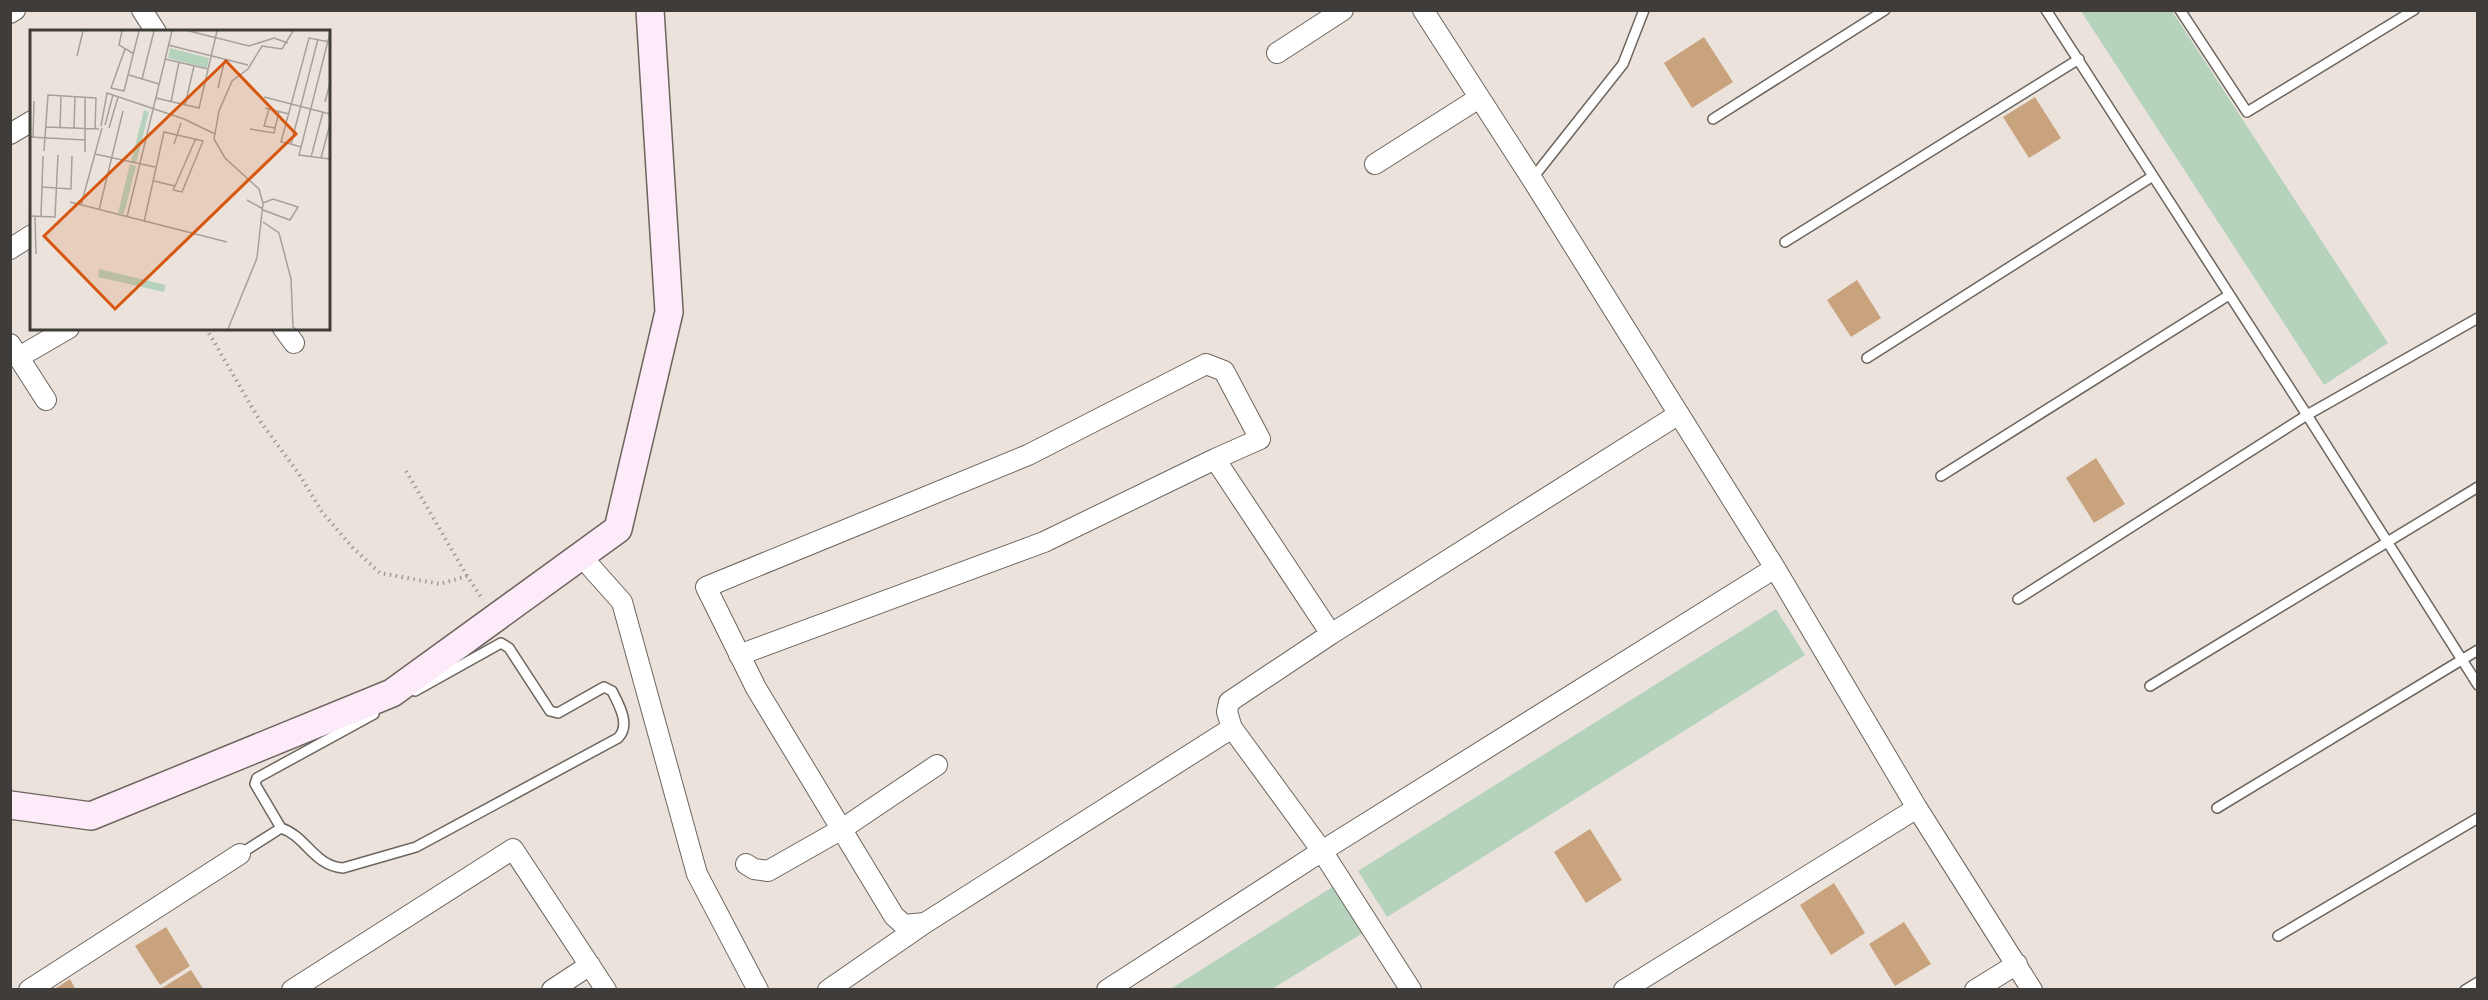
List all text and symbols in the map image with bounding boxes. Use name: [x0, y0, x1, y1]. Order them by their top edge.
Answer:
inset map: [30, 30, 330, 330]

